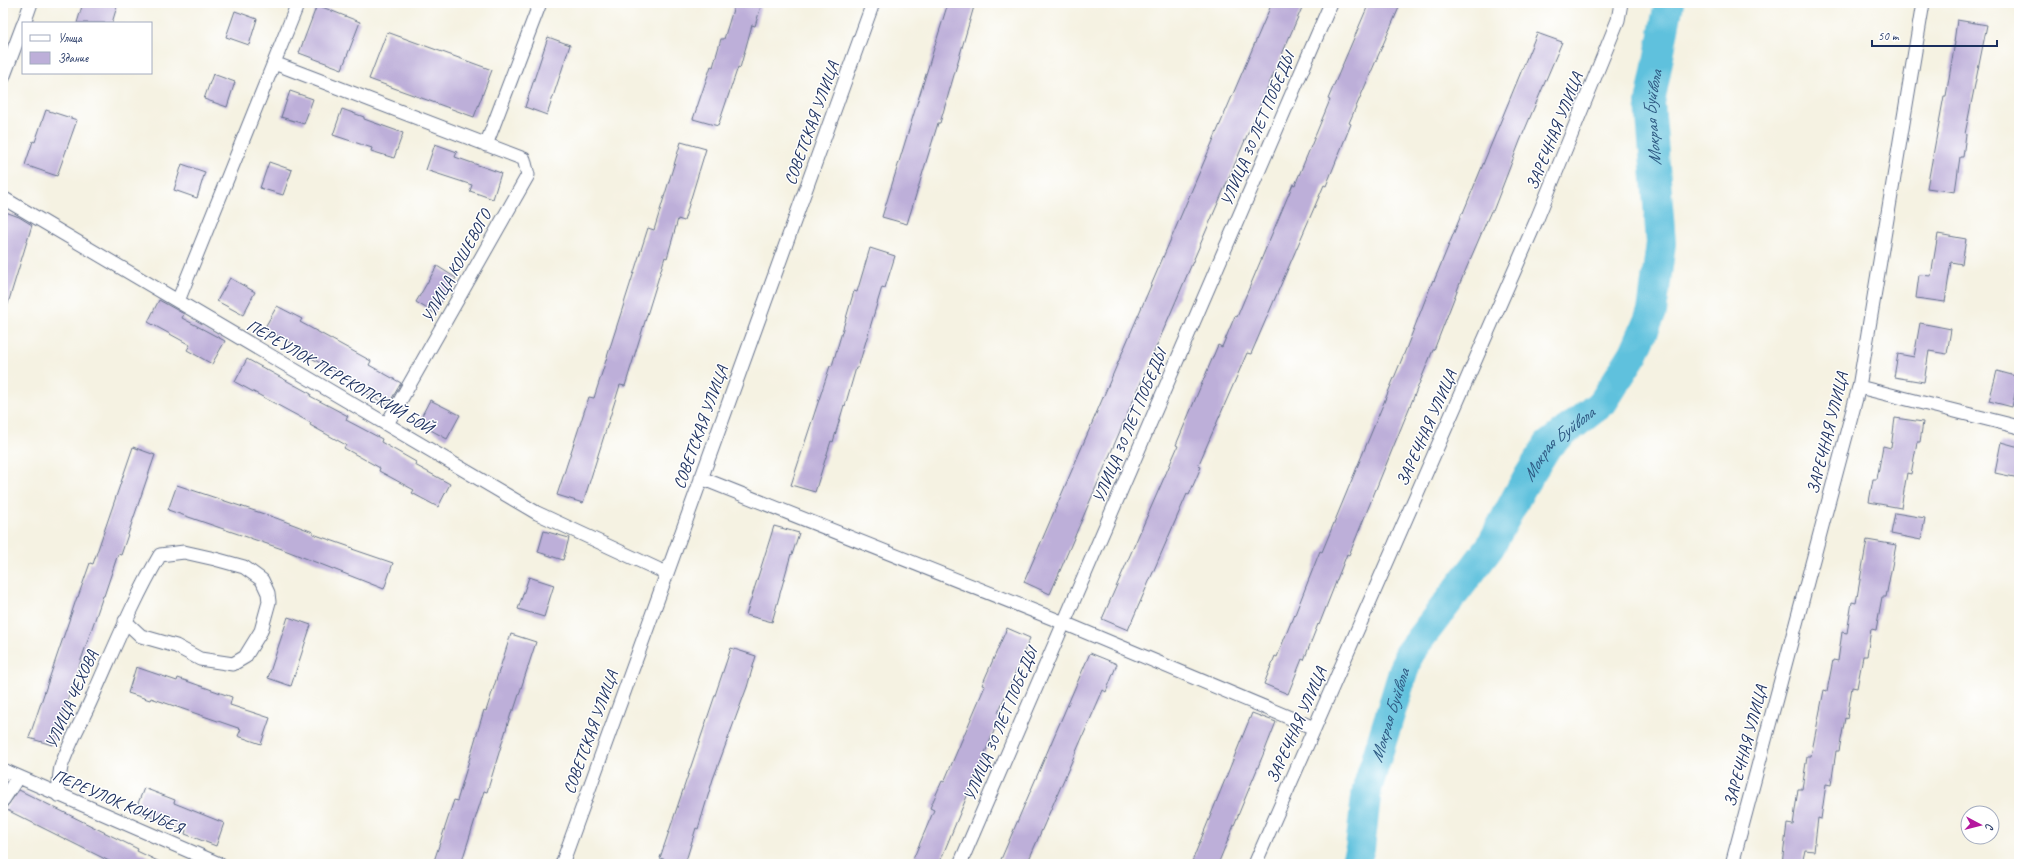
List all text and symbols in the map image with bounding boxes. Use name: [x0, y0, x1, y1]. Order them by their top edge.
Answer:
legend: [22, 22, 152, 74]
scale bar: [1872, 22, 1997, 48]
text: 50 m: [1878, 28, 1900, 44]
text: Улица: [58, 30, 83, 46]
street label: УЛИЦА 30 ЛЕТ ПОБЕДЫ: [1216, 47, 1300, 209]
text: Здание: [58, 50, 89, 66]
street label: СОВЕТСКАЯ УЛИЦА: [779, 57, 844, 188]
water label: Мокрая Буйвола: [1639, 67, 1667, 167]
street label: ЗАРЕЧНАЯ УЛИЦА: [1521, 68, 1588, 193]
street label: УЛИЦА КОШЕВОГО: [417, 204, 497, 326]
street label: ПЕРЕУЛОК ПЕРЕКОПСКИЙ БОЙ: [243, 315, 439, 440]
street label: УЛИЦА 30 ЛЕТ ПОБЕДЫ: [1088, 344, 1172, 506]
street label: СОВЕТСКАЯ УЛИЦА: [668, 361, 733, 492]
street label: ЗАРЕЧНАЯ УЛИЦА: [1392, 366, 1462, 489]
street label: ЗАРЕЧНАЯ УЛИЦА: [1802, 369, 1853, 496]
water label: Мокрая Буйвола: [1517, 401, 1600, 485]
street label: УЛИЦА 30 ЛЕТ ПОБЕДЫ: [959, 642, 1043, 804]
street label: УЛИЦА ЧЕХОВА: [40, 646, 103, 752]
street label: ЗАРЕЧНАЯ УЛИЦА: [1262, 663, 1332, 786]
water label: Мокрая Буйвола: [1365, 665, 1415, 765]
street label: СОВЕТСКАЯ УЛИЦА: [558, 666, 623, 797]
street label: ЗАРЕЧНАЯ УЛИЦА: [1719, 682, 1772, 809]
street label: ПЕРЕУЛОК КОЧУБЕЯ: [49, 765, 188, 839]
north arrow: [1960, 805, 2000, 845]
text: С: [1982, 823, 1997, 831]

